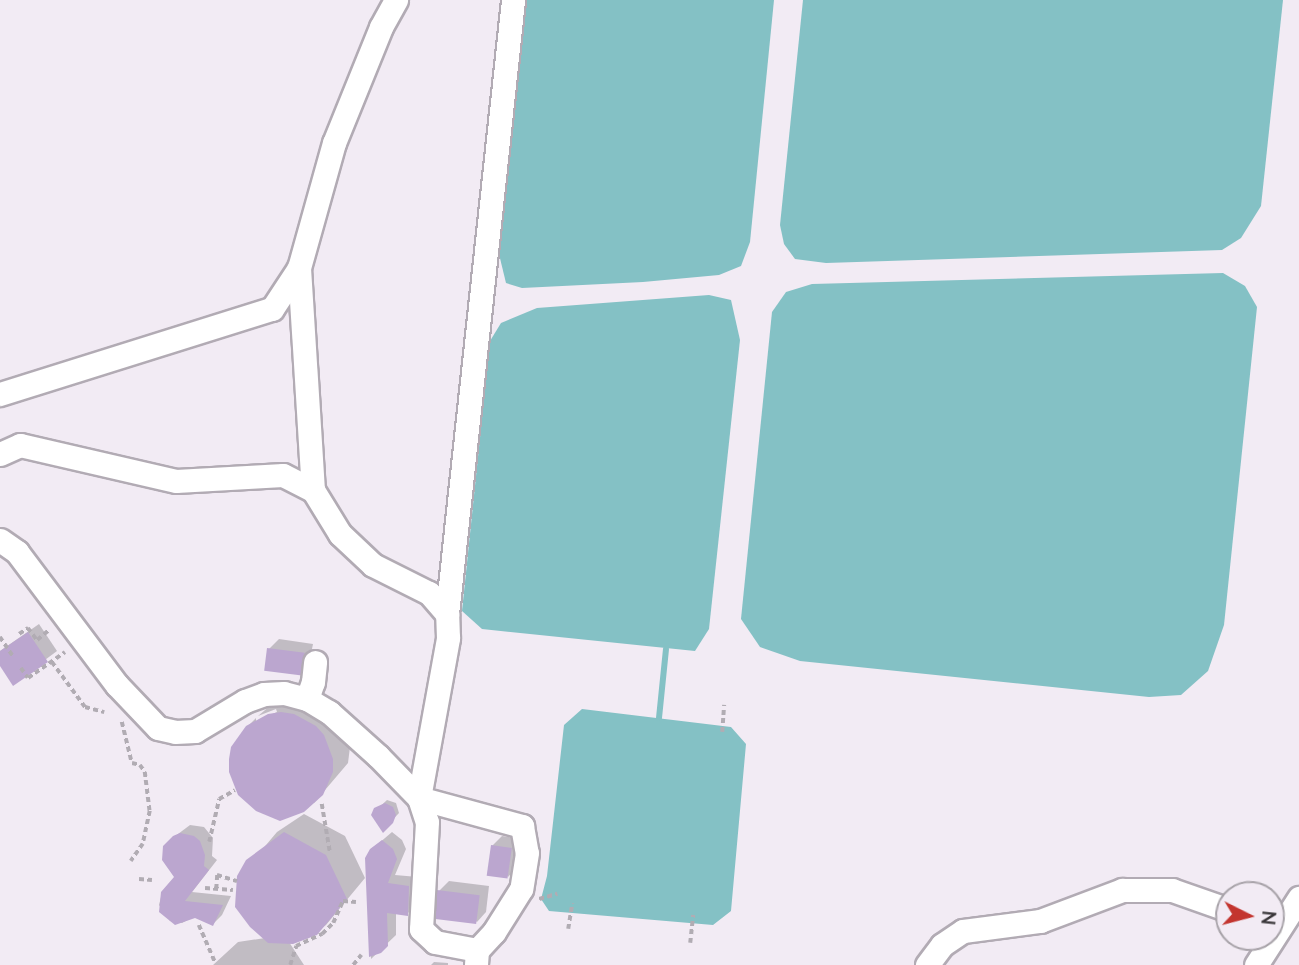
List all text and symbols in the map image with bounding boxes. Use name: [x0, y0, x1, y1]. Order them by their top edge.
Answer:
north arrow: [1215, 881, 1285, 951]
text: N: [1256, 910, 1282, 926]

